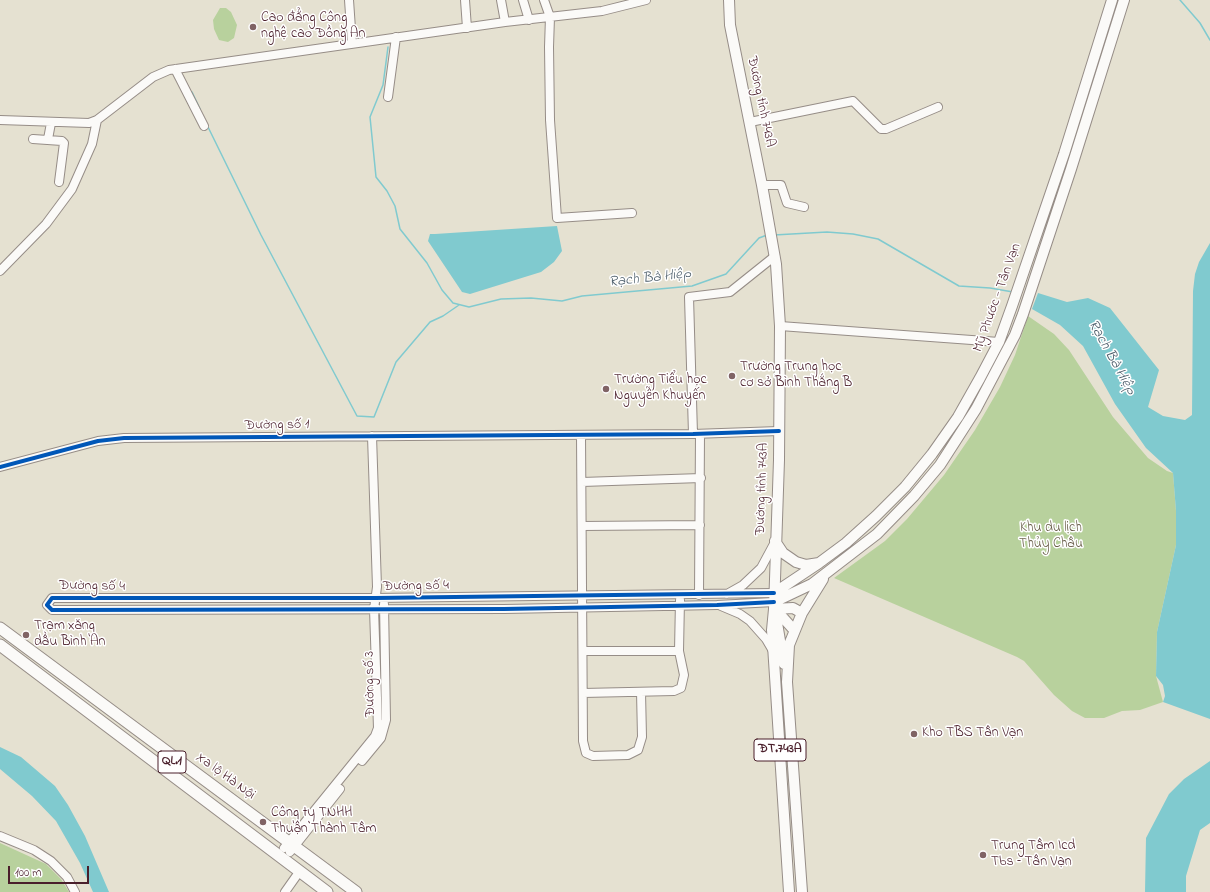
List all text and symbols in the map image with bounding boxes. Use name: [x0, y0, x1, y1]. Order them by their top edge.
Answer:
place label: Cao đẳng Công nghệ cao Đồng An: [261, 11, 365, 44]
marker: Cao đẳng Công nghệ cao Đồng An: [248, 22, 258, 32]
street label: Đường tỉnh 743A: [742, 55, 778, 149]
street label: Mỹ Phước - Tân Vạn: [971, 241, 1025, 355]
water label: Rạch Bà Hiệp: [608, 266, 692, 292]
water label: Rạch Bà Hiệp: [1083, 317, 1139, 399]
place label: Trường Trung học cơ sở Bình Thắng B: [740, 360, 852, 392]
marker: Trường Trung học cơ sở Bình Thắng B: [727, 371, 737, 381]
place label: Trường Tiểu học Nguyễn Khuyến: [614, 373, 707, 406]
marker: Trường Tiểu học Nguyễn Khuyến: [601, 384, 611, 394]
street label: Đường số 1: [245, 417, 309, 435]
street label: Đường tỉnh 743A: [753, 443, 773, 535]
park label: Khu du lịch Thủy Châu: [1019, 521, 1083, 554]
street label: Đường số 4: [59, 578, 125, 596]
street label: Đường số 4: [383, 578, 449, 596]
place label: Trạm xăng dầu Bình An: [34, 619, 105, 652]
marker: Trạm xăng dầu Bình An: [21, 630, 31, 640]
street label: Đường số 3: [362, 651, 380, 717]
place label: Kho TBS Tân Vạn: [922, 726, 1023, 742]
marker: Kho TBS Tân Vạn: [909, 729, 919, 739]
road number: ĐT.743A: [754, 739, 806, 761]
street label: Xa lộ Hà Nội: [192, 750, 258, 804]
road number: QL.1: [158, 751, 186, 773]
place label: Công ty TNHH Thuận Thành Tâm: [271, 806, 376, 838]
marker: Công ty TNHH Thuận Thành Tâm: [258, 817, 268, 827]
place label: Trung Tâm Icd Tbs – Tân Vạn: [991, 839, 1075, 872]
marker: Trung Tâm Icd Tbs – Tân Vạn: [978, 850, 988, 860]
scale bar: [10, 858, 91, 884]
text: 100 m: [15, 864, 42, 882]

